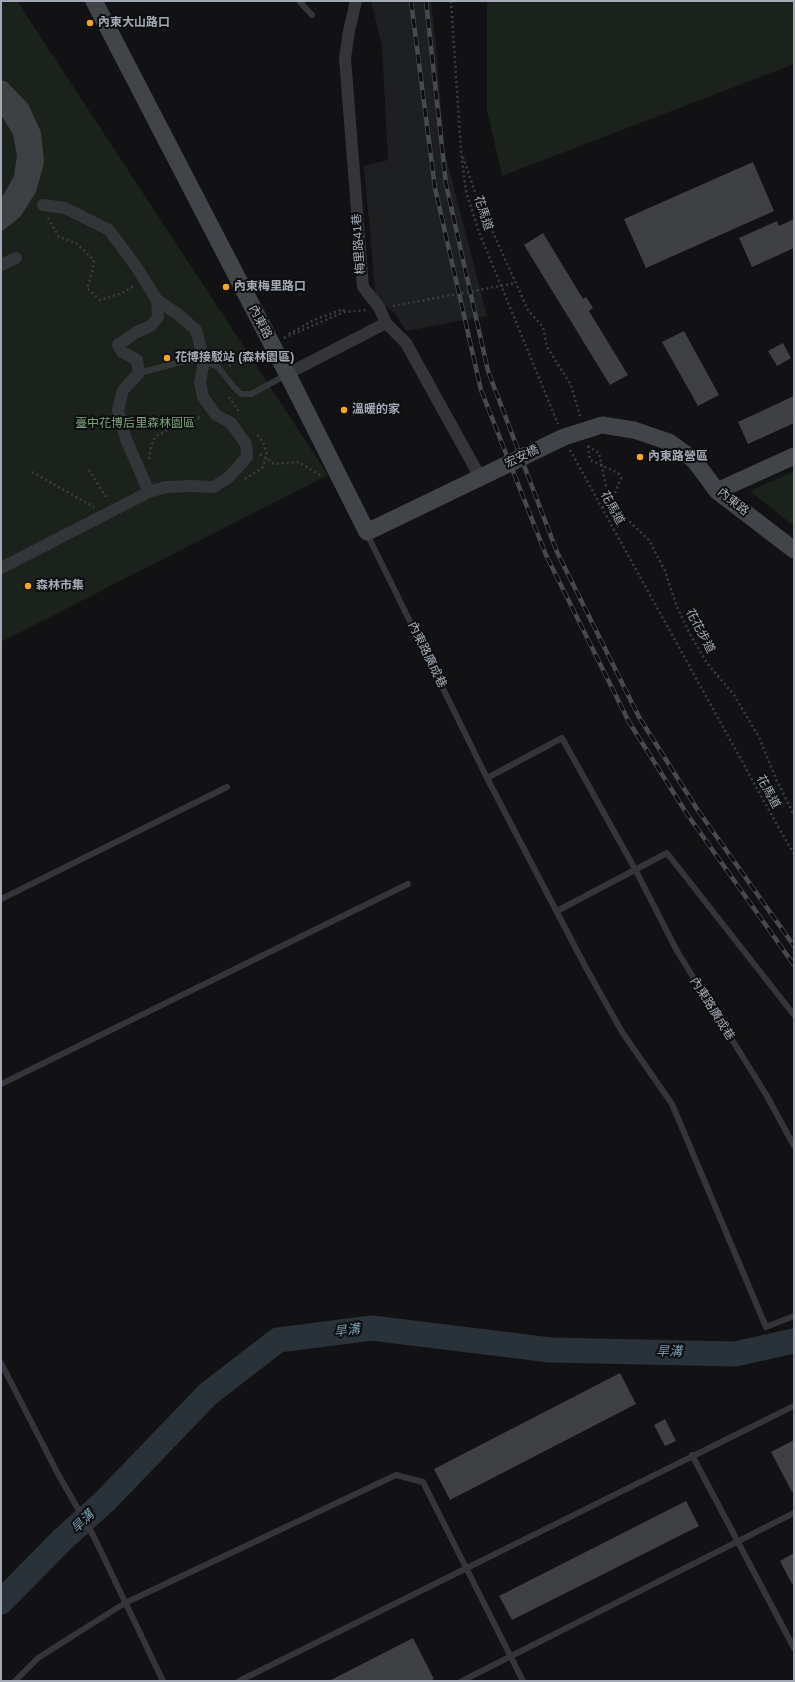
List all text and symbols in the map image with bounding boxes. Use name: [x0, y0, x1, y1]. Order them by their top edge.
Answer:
place label: 內東大山路口: [98, 16, 170, 30]
marker: 內東大山路口: [85, 18, 95, 28]
street label: 花馬道: [471, 194, 495, 232]
street label: 梅里路41巷: [350, 213, 368, 275]
place label: 內東梅里路口: [234, 280, 306, 294]
marker: 內東梅里路口: [221, 282, 231, 292]
street label: 內東路: [245, 303, 275, 341]
place label: 花博接駁站 (森林園區): [175, 351, 294, 365]
marker: 花博接駁站 (森林園區): [162, 353, 172, 363]
place label: 溫暖的家: [352, 403, 400, 417]
marker: 溫暖的家: [339, 405, 349, 415]
park label: 臺中花博后里森林園區: [75, 417, 195, 431]
street label: 宏安橋: [503, 443, 541, 471]
place label: 內東路營區: [648, 450, 708, 464]
marker: 內東路營區: [635, 452, 645, 462]
street label: 內東路: [714, 485, 752, 519]
street label: 花馬道: [597, 489, 627, 527]
place label: 森林市集: [36, 579, 84, 593]
marker: 森林市集: [23, 581, 33, 591]
street label: 花花步道: [682, 606, 718, 656]
street label: 內東路廣成巷: [405, 619, 449, 691]
street label: 花馬道: [753, 773, 783, 811]
street label: 內東路廣成巷: [687, 975, 737, 1043]
water label: 旱溝: [333, 1322, 361, 1340]
water label: 旱溝: [656, 1344, 682, 1360]
water label: 旱溝: [68, 1507, 98, 1537]

